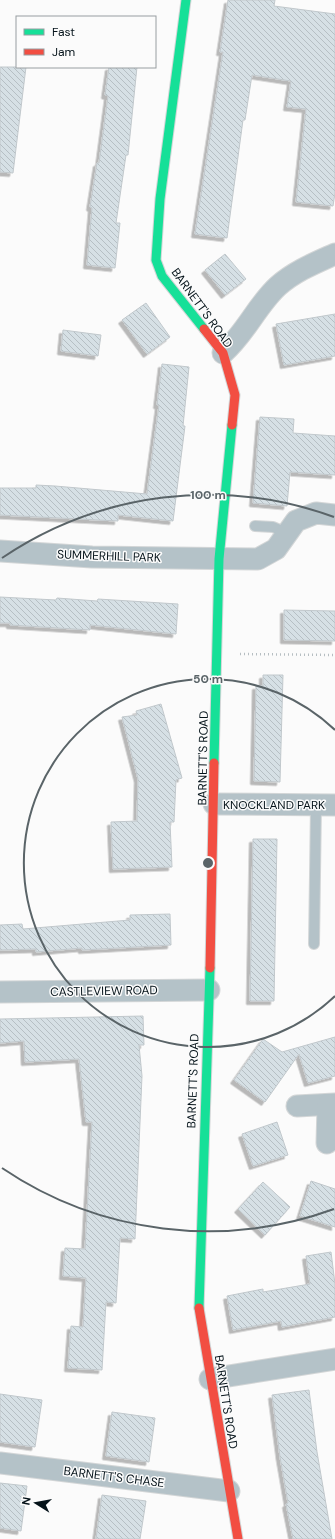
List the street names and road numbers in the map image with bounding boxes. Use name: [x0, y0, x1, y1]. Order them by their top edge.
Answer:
street label: BARNETT'S ROAD: [168, 265, 236, 351]
street label: SUMMERHILL PARK: [57, 546, 161, 566]
street label: BARNETT'S ROAD: [194, 710, 212, 806]
street label: KNOCKLAND PARK: [223, 797, 325, 813]
street label: CASTLEVIEW ROAD: [50, 982, 158, 1000]
street label: BARNETT'S ROAD: [183, 1033, 203, 1129]
street label: BARNETT'S ROAD: [211, 1354, 241, 1450]
street label: BARNETT'S CHASE: [63, 1463, 165, 1491]

